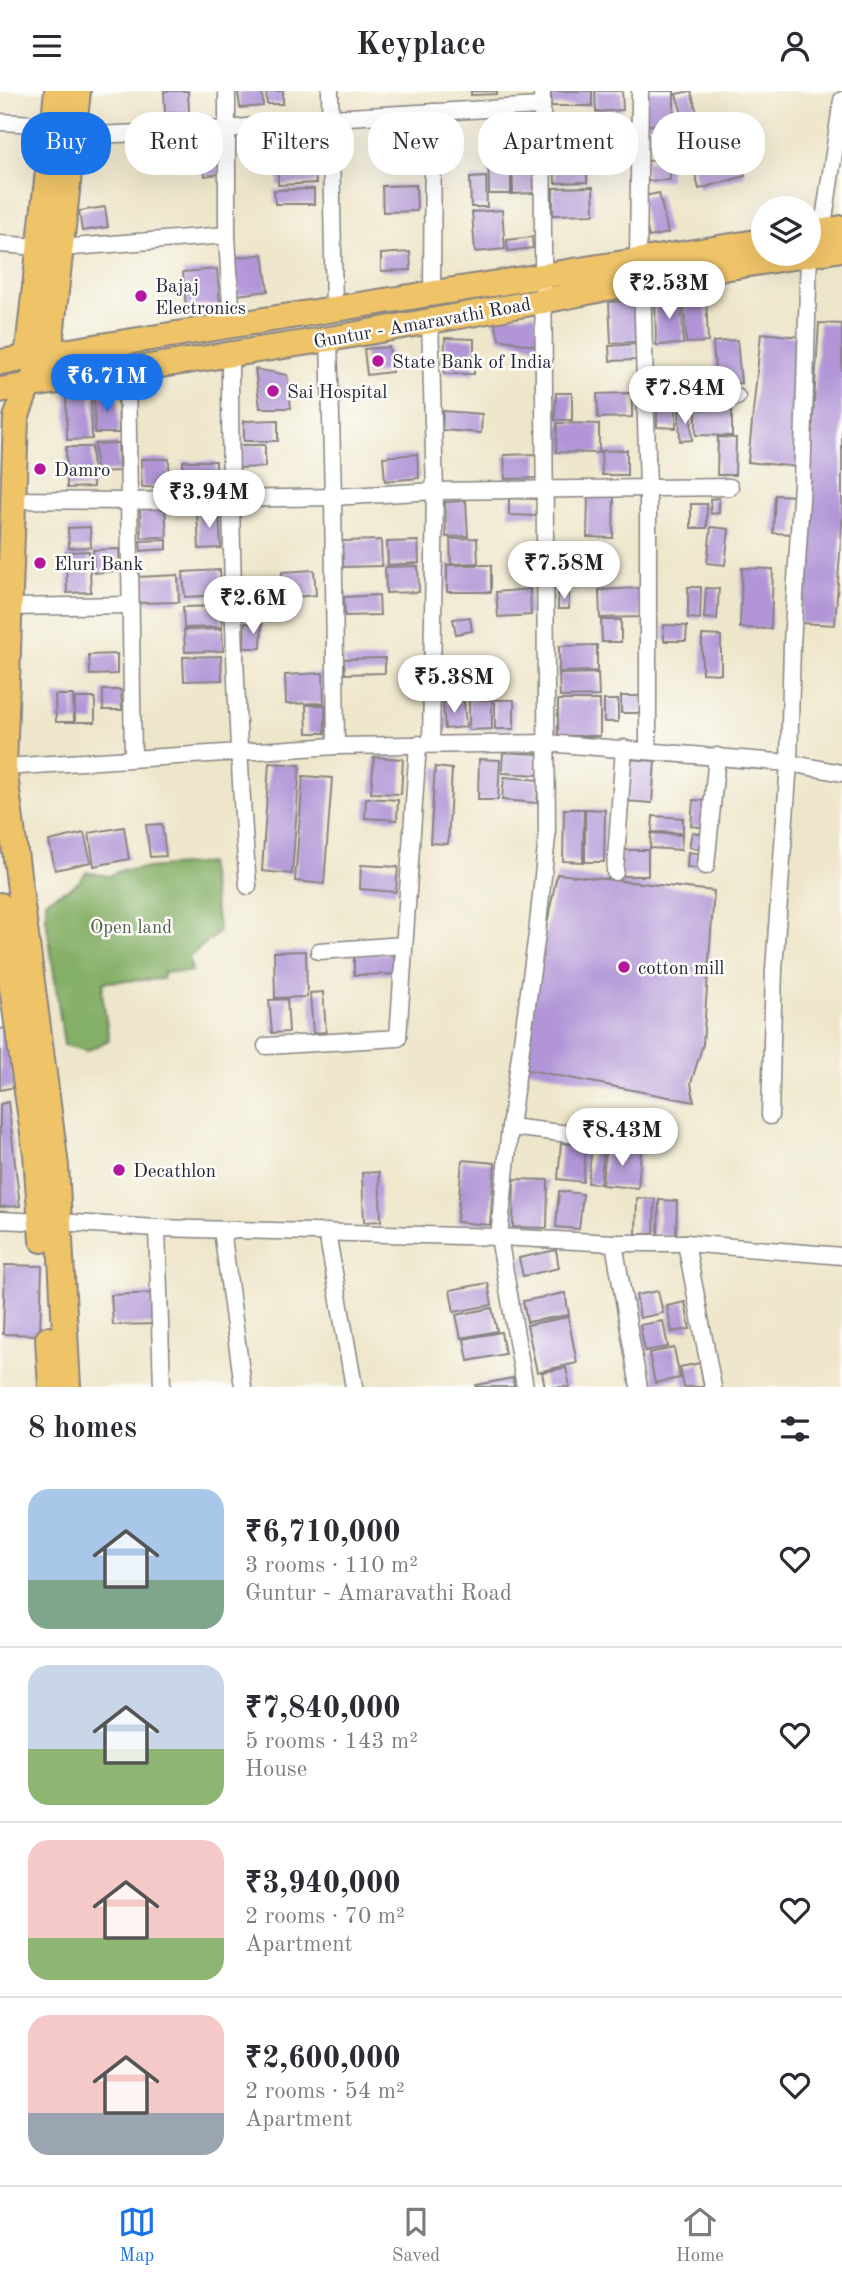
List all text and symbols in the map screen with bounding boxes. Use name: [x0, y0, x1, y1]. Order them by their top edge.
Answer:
icon: menu: [28, 27, 66, 65]
icon: person: [776, 27, 814, 65]
text: Keyplace: [356, 30, 486, 62]
chip: Buy: [21, 112, 111, 175]
chip: Rent: [125, 112, 223, 175]
chip: Filters: [237, 112, 354, 175]
chip: New: [368, 112, 464, 175]
chip: Apartment: [478, 112, 638, 175]
chip: House: [652, 112, 765, 175]
map controls: [751, 196, 821, 266]
button: layers: [751, 196, 821, 266]
pin: ₹2.53M: [612, 261, 726, 321]
text: ₹2.53M: [629, 272, 709, 295]
place label: Bajaj Electronics: [155, 278, 246, 319]
marker: Bajaj Electronics: [133, 288, 149, 304]
street label: Guntur - Amaravathi Road: [312, 296, 533, 353]
marker: State Bank of India: [370, 353, 386, 369]
place label: State Bank of India: [392, 354, 552, 373]
pin: ₹6.71M: [50, 355, 164, 414]
text: ₹6.71M: [67, 365, 147, 388]
pin: ₹7.84M: [628, 367, 742, 426]
text: ₹7.84M: [645, 377, 725, 400]
marker: Sai Hospital: [265, 383, 281, 399]
place label: Sai Hospital: [287, 384, 387, 403]
marker: Damro: [32, 461, 48, 477]
place label: Damro: [54, 462, 111, 481]
pin: ₹3.94M: [152, 471, 266, 530]
text: ₹3.94M: [169, 481, 249, 504]
pin: ₹7.58M: [507, 541, 621, 601]
text: ₹7.58M: [524, 552, 604, 575]
marker: Eluri Bank: [32, 555, 48, 571]
place label: Eluri Bank: [54, 556, 143, 575]
pin: ₹2.6M: [204, 577, 302, 636]
text: ₹2.6M: [220, 587, 286, 610]
pin: ₹5.38M: [397, 655, 511, 715]
text: ₹5.38M: [414, 666, 494, 689]
park label: Open land: [90, 919, 172, 938]
marker: cotton mill: [616, 959, 632, 975]
place label: cotton mill: [638, 960, 725, 979]
pin: ₹8.43M: [565, 1109, 679, 1168]
text: ₹8.43M: [582, 1119, 662, 1142]
marker: Decathlon: [111, 1162, 127, 1178]
place label: Decathlon: [133, 1163, 216, 1182]
icon: filters: [776, 1410, 814, 1448]
text: 8 homes: [28, 1414, 137, 1444]
icon: home: [84, 1517, 168, 1601]
text: ₹6,710,000: [245, 1518, 401, 1548]
icon: heart: [776, 1540, 814, 1578]
text: 3 rooms · 110 m²: [245, 1554, 418, 1577]
text: Guntur - Amaravathi Road: [245, 1582, 512, 1605]
icon: home: [84, 1693, 168, 1777]
text: ₹7,840,000: [245, 1694, 401, 1724]
icon: heart: [776, 1716, 814, 1754]
text: 5 rooms · 143 m²: [245, 1730, 418, 1753]
text: House: [245, 1758, 307, 1781]
icon: home: [84, 1868, 168, 1952]
text: ₹3,940,000: [245, 1869, 401, 1899]
icon: heart: [776, 1891, 814, 1929]
text: 2 rooms · 70 m²: [245, 1905, 405, 1928]
text: Apartment: [245, 1933, 353, 1956]
icon: home: [84, 2043, 168, 2127]
text: ₹2,600,000: [245, 2044, 401, 2074]
icon: heart: [776, 2066, 814, 2104]
text: 2 rooms · 54 m²: [245, 2080, 405, 2103]
text: Apartment: [245, 2108, 353, 2131]
tab: Map: [118, 2203, 156, 2268]
tab: Saved: [392, 2203, 440, 2268]
tab: Home: [676, 2203, 724, 2268]

